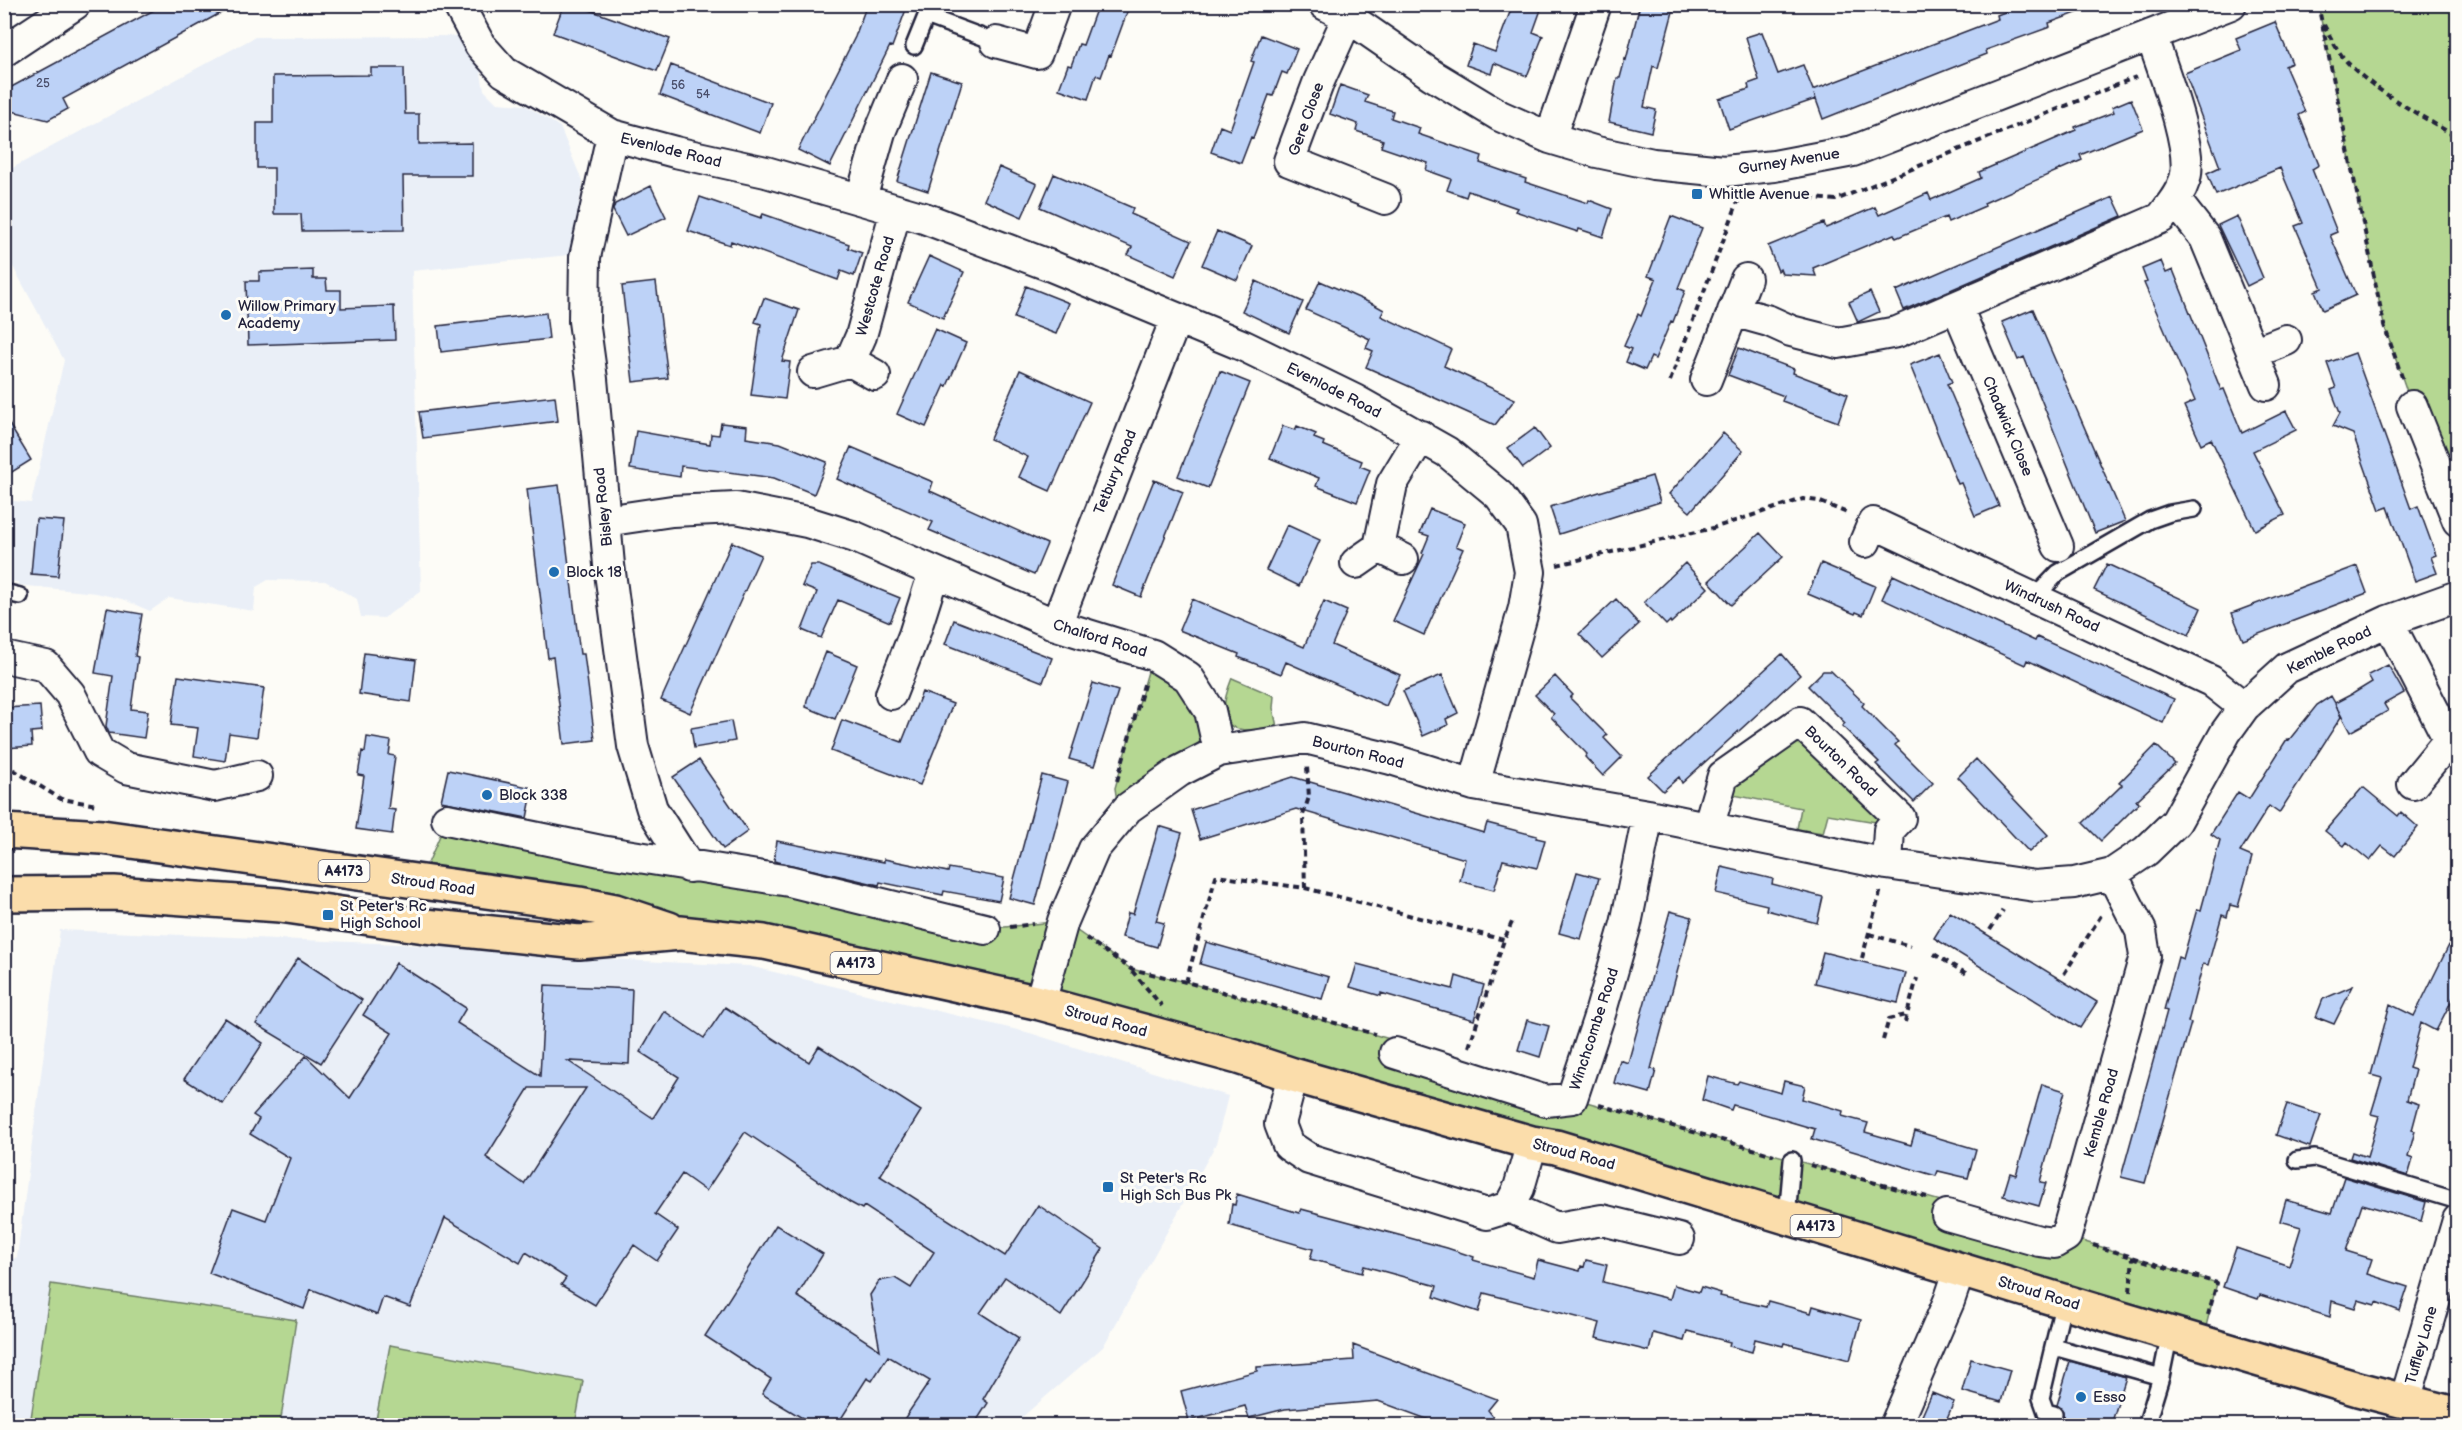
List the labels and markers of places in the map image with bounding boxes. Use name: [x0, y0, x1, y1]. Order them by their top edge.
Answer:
place label: Whittle Avenue: [1709, 185, 1810, 204]
marker: Whittle Avenue: [1690, 187, 1704, 201]
place label: Willow Primary Academy: [238, 297, 336, 333]
marker: Willow Primary Academy: [219, 308, 233, 322]
place label: Block 18: [566, 563, 622, 582]
marker: Block 18: [547, 565, 561, 579]
place label: Block 338: [499, 786, 568, 805]
marker: Block 338: [480, 788, 494, 802]
place label: St Peter's Rc High School: [340, 897, 427, 933]
marker: St Peter's Rc High School: [321, 908, 335, 922]
place label: St Peter's Rc High Sch Bus Pk: [1120, 1169, 1232, 1205]
marker: St Peter's Rc High Sch Bus Pk: [1101, 1180, 1115, 1194]
place label: Esso: [2093, 1388, 2126, 1407]
marker: Esso: [2074, 1390, 2088, 1404]

